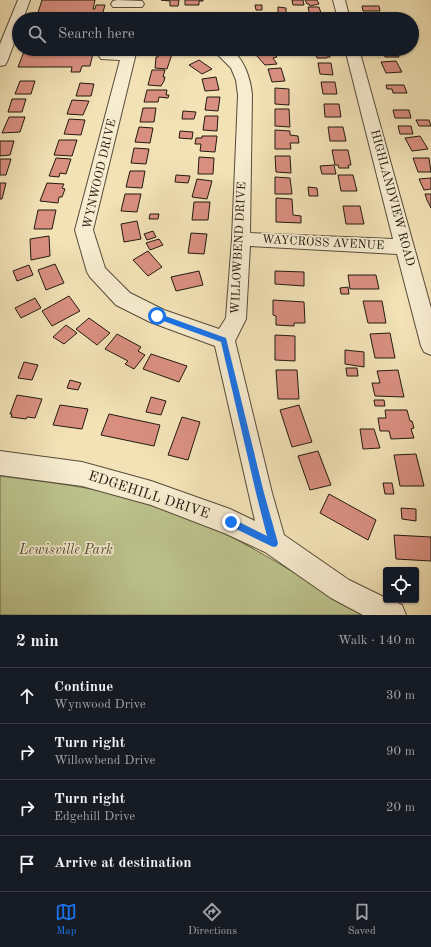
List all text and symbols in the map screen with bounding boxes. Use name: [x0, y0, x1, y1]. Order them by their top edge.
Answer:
search box: [12, 12, 419, 56]
icon: search: [26, 23, 48, 45]
text: Search here: [58, 27, 135, 42]
street label: WYNWOOD DRIVE: [81, 118, 119, 230]
street label: HIGHLANDVIEW ROAD: [368, 128, 416, 268]
street label: WILLOWBEND DRIVE: [230, 181, 248, 315]
street label: WAYCROSS AVENUE: [262, 234, 384, 252]
route start: [148, 307, 166, 325]
street label: EDGEHILL DRIVE: [87, 469, 211, 521]
route end: [222, 513, 240, 531]
park label: Lewisville Park: [18, 543, 113, 557]
map controls: [383, 567, 419, 603]
button: locate: [383, 567, 419, 603]
text: 2 min: [16, 633, 59, 650]
text: Walk · 140 m: [338, 634, 415, 647]
text: Continue: [54, 680, 113, 695]
icon: ahead: [16, 685, 38, 707]
text: 30 m: [386, 689, 415, 702]
text: Wynwood Drive: [54, 698, 146, 711]
text: Turn right: [54, 736, 125, 751]
icon: right: [16, 741, 38, 763]
text: 90 m: [386, 745, 415, 758]
text: Willowbend Drive: [54, 754, 155, 767]
text: Turn right: [54, 792, 125, 807]
icon: right: [16, 797, 38, 819]
text: 20 m: [386, 801, 415, 814]
text: Edgehill Drive: [54, 810, 135, 823]
icon: arrive: [16, 853, 38, 875]
text: Arrive at destination: [54, 856, 192, 871]
tab: Map: [55, 901, 77, 939]
tab: Directions: [188, 901, 237, 939]
tab: Saved: [348, 901, 376, 939]

